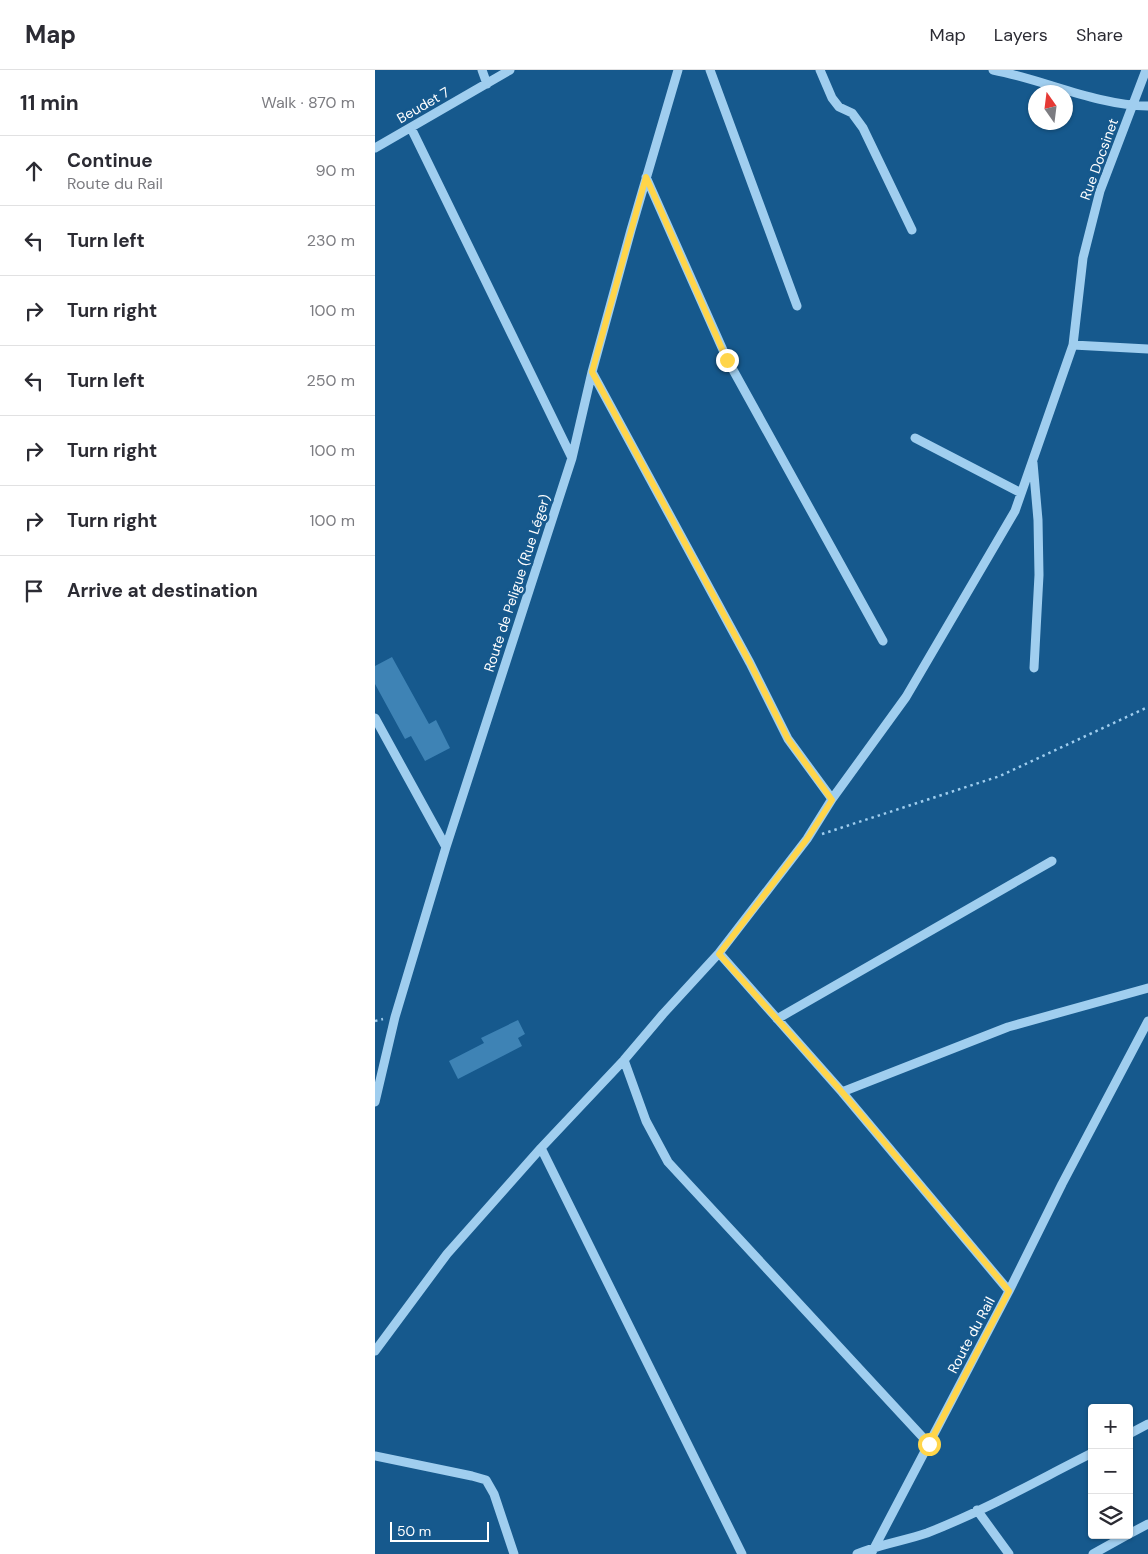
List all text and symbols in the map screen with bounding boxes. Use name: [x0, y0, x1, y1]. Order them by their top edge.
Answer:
text: Map: [25, 19, 76, 50]
text: Map: [930, 23, 966, 47]
text: Layers: [994, 23, 1048, 47]
text: Share: [1076, 23, 1123, 47]
street label: Beudet 7: [394, 83, 452, 127]
north arrow: [1028, 85, 1073, 130]
text: 11 min: [20, 89, 79, 117]
text: Walk · 870 m: [261, 92, 355, 113]
street label: Rue Docsinet: [1076, 116, 1122, 202]
text: Continue: [67, 148, 153, 173]
icon: ahead: [20, 157, 48, 185]
text: 90 m: [315, 160, 355, 181]
text: Route du Rail: [67, 173, 163, 194]
icon: left: [20, 227, 48, 255]
text: Turn left: [67, 228, 145, 253]
text: 230 m: [307, 230, 355, 251]
icon: right: [20, 297, 48, 325]
text: Turn right: [67, 298, 157, 323]
text: 100 m: [310, 300, 355, 321]
route end: [716, 349, 739, 372]
icon: left: [20, 367, 48, 395]
text: Turn left: [67, 368, 145, 393]
text: 250 m: [307, 370, 355, 391]
icon: right: [20, 437, 48, 465]
text: Turn right: [67, 438, 157, 463]
text: 100 m: [310, 440, 355, 461]
street label: Route de Peligue (Rue Léger): [480, 492, 554, 674]
icon: right: [20, 507, 48, 535]
text: Turn right: [67, 508, 157, 533]
text: 100 m: [310, 510, 355, 531]
icon: arrive: [20, 577, 48, 605]
text: Arrive at destination: [67, 578, 258, 603]
street label: Route du Rail: [943, 1294, 999, 1376]
map controls: [1088, 1404, 1133, 1539]
button: +: [1088, 1404, 1133, 1449]
route start: [918, 1433, 941, 1456]
button: −: [1088, 1449, 1133, 1494]
button: layers: [1088, 1494, 1133, 1539]
scale bar: [390, 1519, 489, 1542]
text: 50 m: [397, 1522, 431, 1540]

